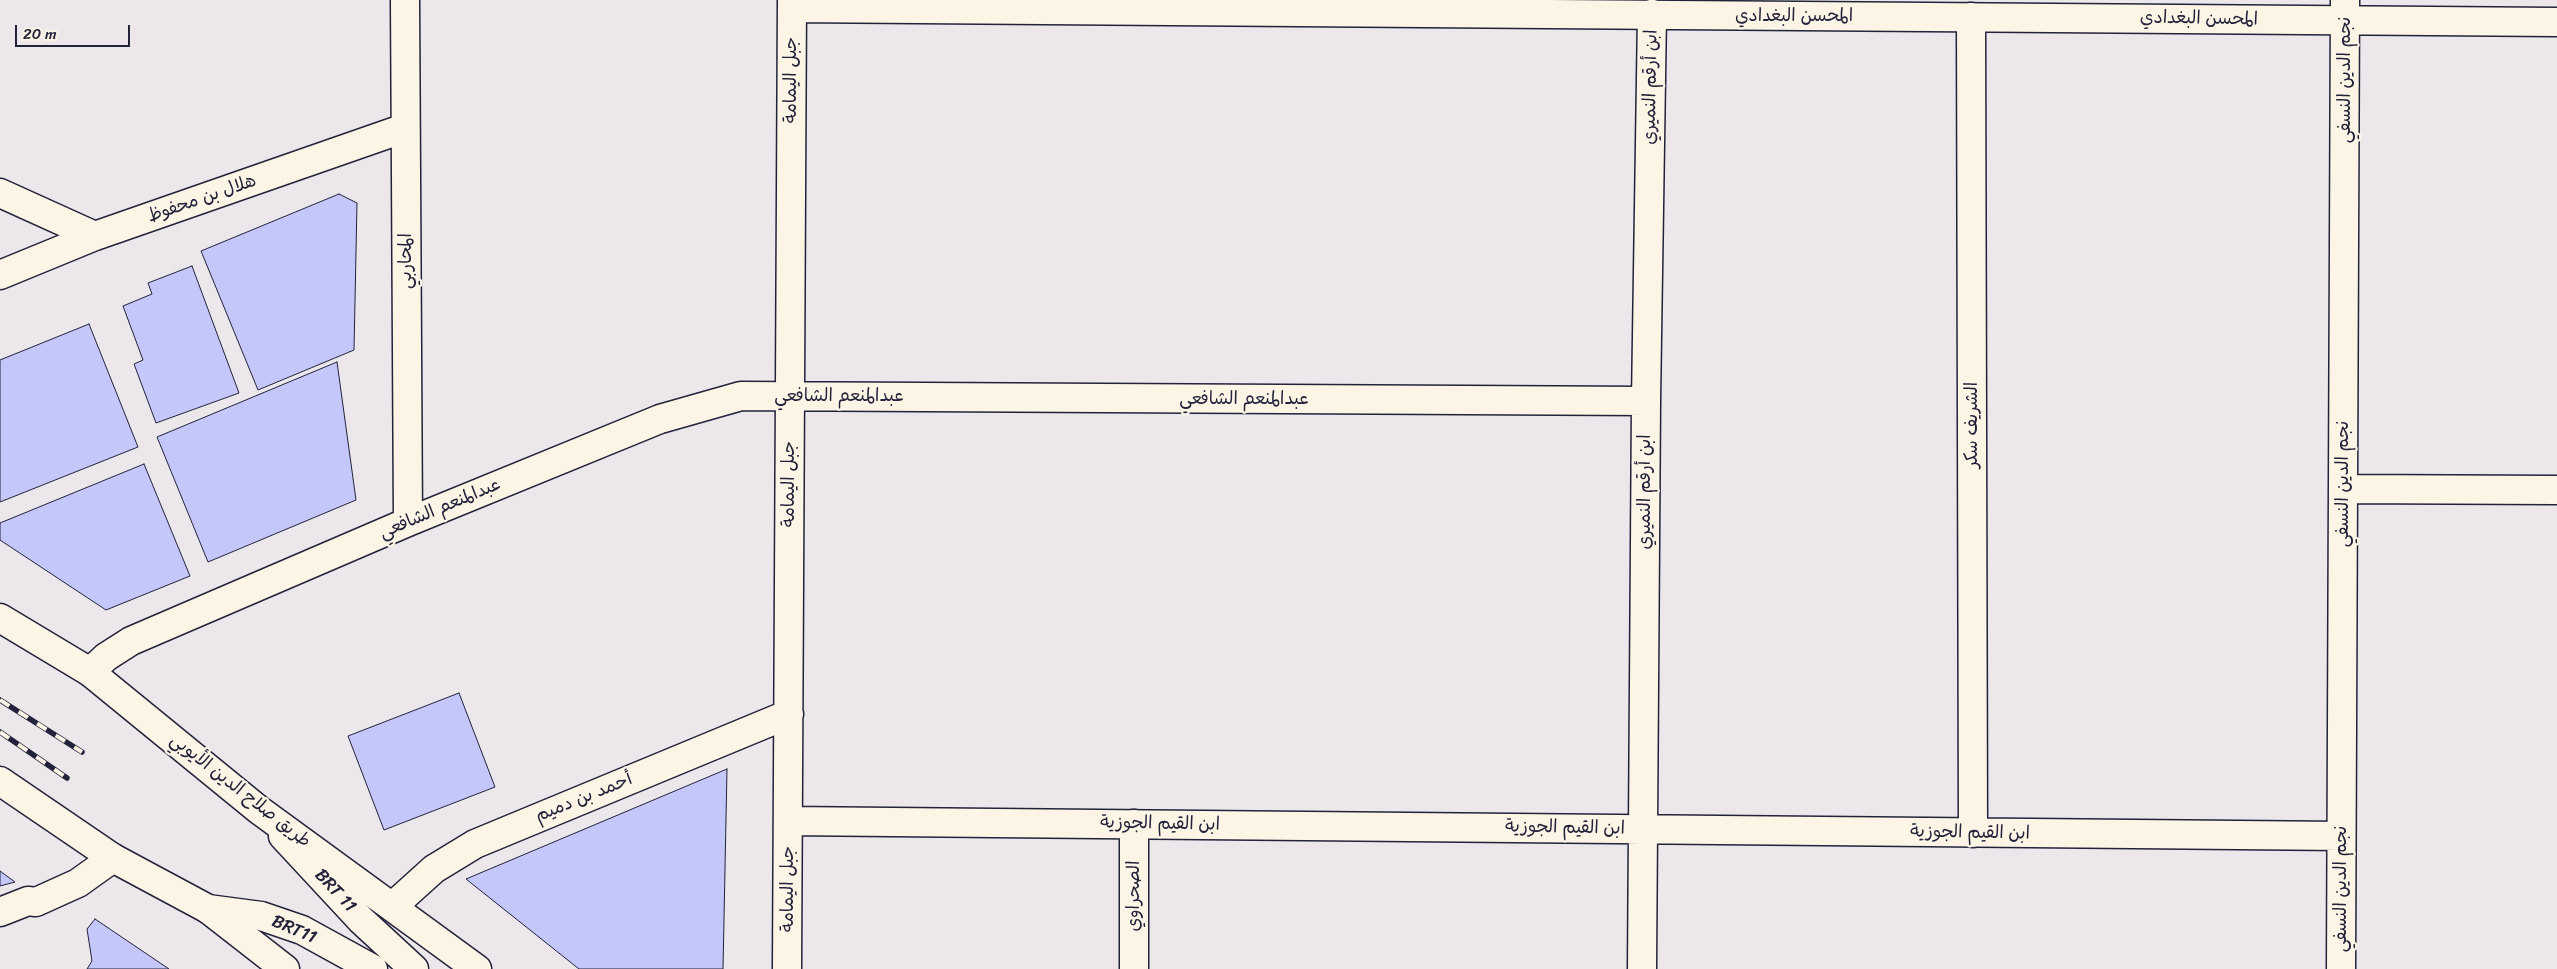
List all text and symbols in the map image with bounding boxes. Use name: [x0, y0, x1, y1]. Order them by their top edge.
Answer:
street label: المحسن البغدادي: [1735, 5, 1853, 27]
street label: المحسن البغدادي: [2140, 7, 2258, 31]
scale bar: [18, 15, 132, 47]
street label: نجم الدين النسفي: [2334, 17, 2356, 143]
text: 20 m: [23, 21, 57, 47]
street label: ابن أرقم النميري: [1639, 29, 1663, 145]
street label: جبل اليمامة: [780, 37, 802, 123]
street label: هلال بن محفوظ: [145, 170, 259, 228]
street label: المحاربي: [395, 233, 417, 289]
street label: الشريف سكر: [1961, 382, 1983, 468]
street label: عبدالمنعم الشافعي: [774, 385, 904, 407]
street label: عبدالمنعم الشافعي: [1179, 388, 1309, 410]
street label: نجم الدين النسفي: [2332, 421, 2354, 547]
street label: ابن أرقم النميري: [1634, 434, 1656, 550]
street label: جبل اليمامة: [778, 441, 800, 527]
street label: عبدالمنعم الشافعي: [376, 474, 504, 544]
street label: طريق صلاح الدين الأيوبي: [165, 729, 315, 853]
street label: أحمد بن دميم: [532, 769, 636, 827]
street label: ابن القيم الجوزية: [1100, 812, 1220, 836]
street label: ابن القيم الجوزية: [1505, 816, 1625, 840]
street label: ابن القيم الجوزية: [1910, 821, 2030, 845]
street label: نجم الدين النسفي: [2330, 826, 2352, 952]
street label: جبل اليمامة: [777, 846, 799, 932]
street label: الصحراوي: [1123, 861, 1145, 931]
street label: BRT 11: [310, 865, 360, 917]
street label: BRT11: [268, 911, 320, 949]

